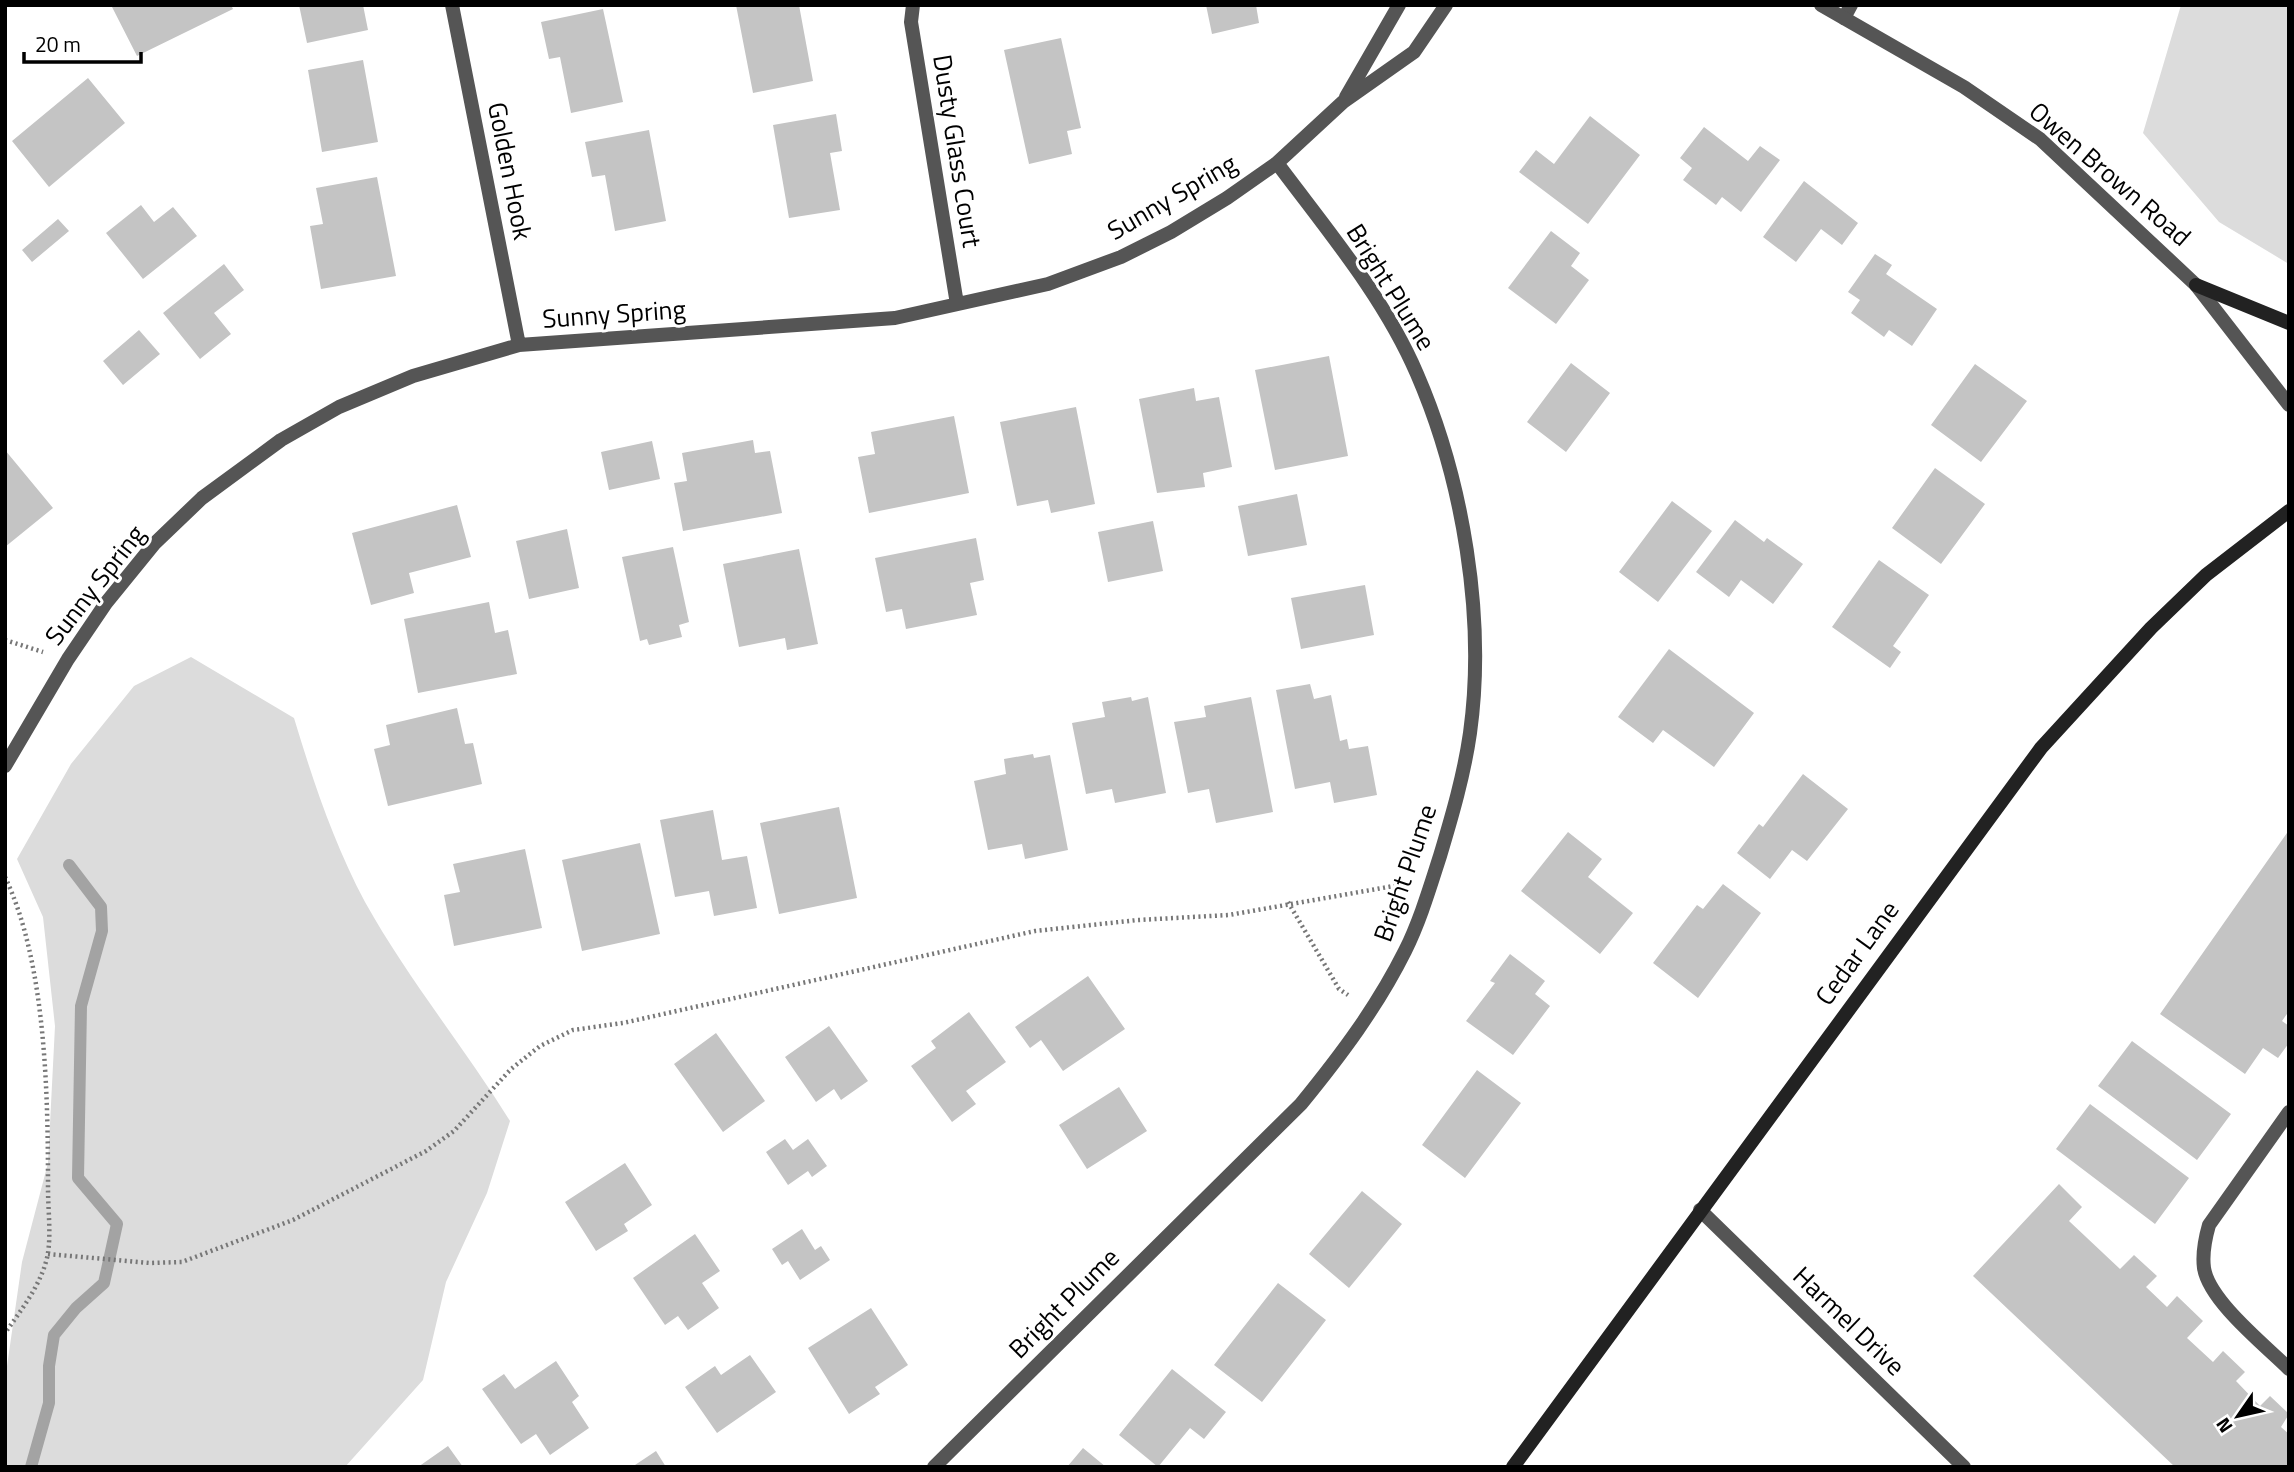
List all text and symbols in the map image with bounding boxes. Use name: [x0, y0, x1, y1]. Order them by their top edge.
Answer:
scale bar: [24, 21, 142, 65]
text: 20 m: [35, 28, 81, 60]
street label: Dusty Glass Court: [923, 52, 992, 250]
street label: Owen Brown Road: [2021, 92, 2200, 255]
street label: Golden Hook: [478, 99, 543, 243]
street label: Sunny Spring: [1100, 144, 1244, 249]
street label: Bright Plume: [1337, 216, 1446, 358]
street label: Sunny Spring: [541, 289, 687, 338]
street label: Sunny Spring: [35, 516, 154, 653]
street label: Bright Plume: [1363, 799, 1446, 947]
street label: Cedar Lane: [1805, 892, 1908, 1013]
street label: Bright Plume: [999, 1238, 1128, 1367]
street label: Harmel Drive: [1784, 1257, 1914, 1384]
north arrow: [2203, 1381, 2273, 1451]
text: N: [2208, 1412, 2239, 1439]

